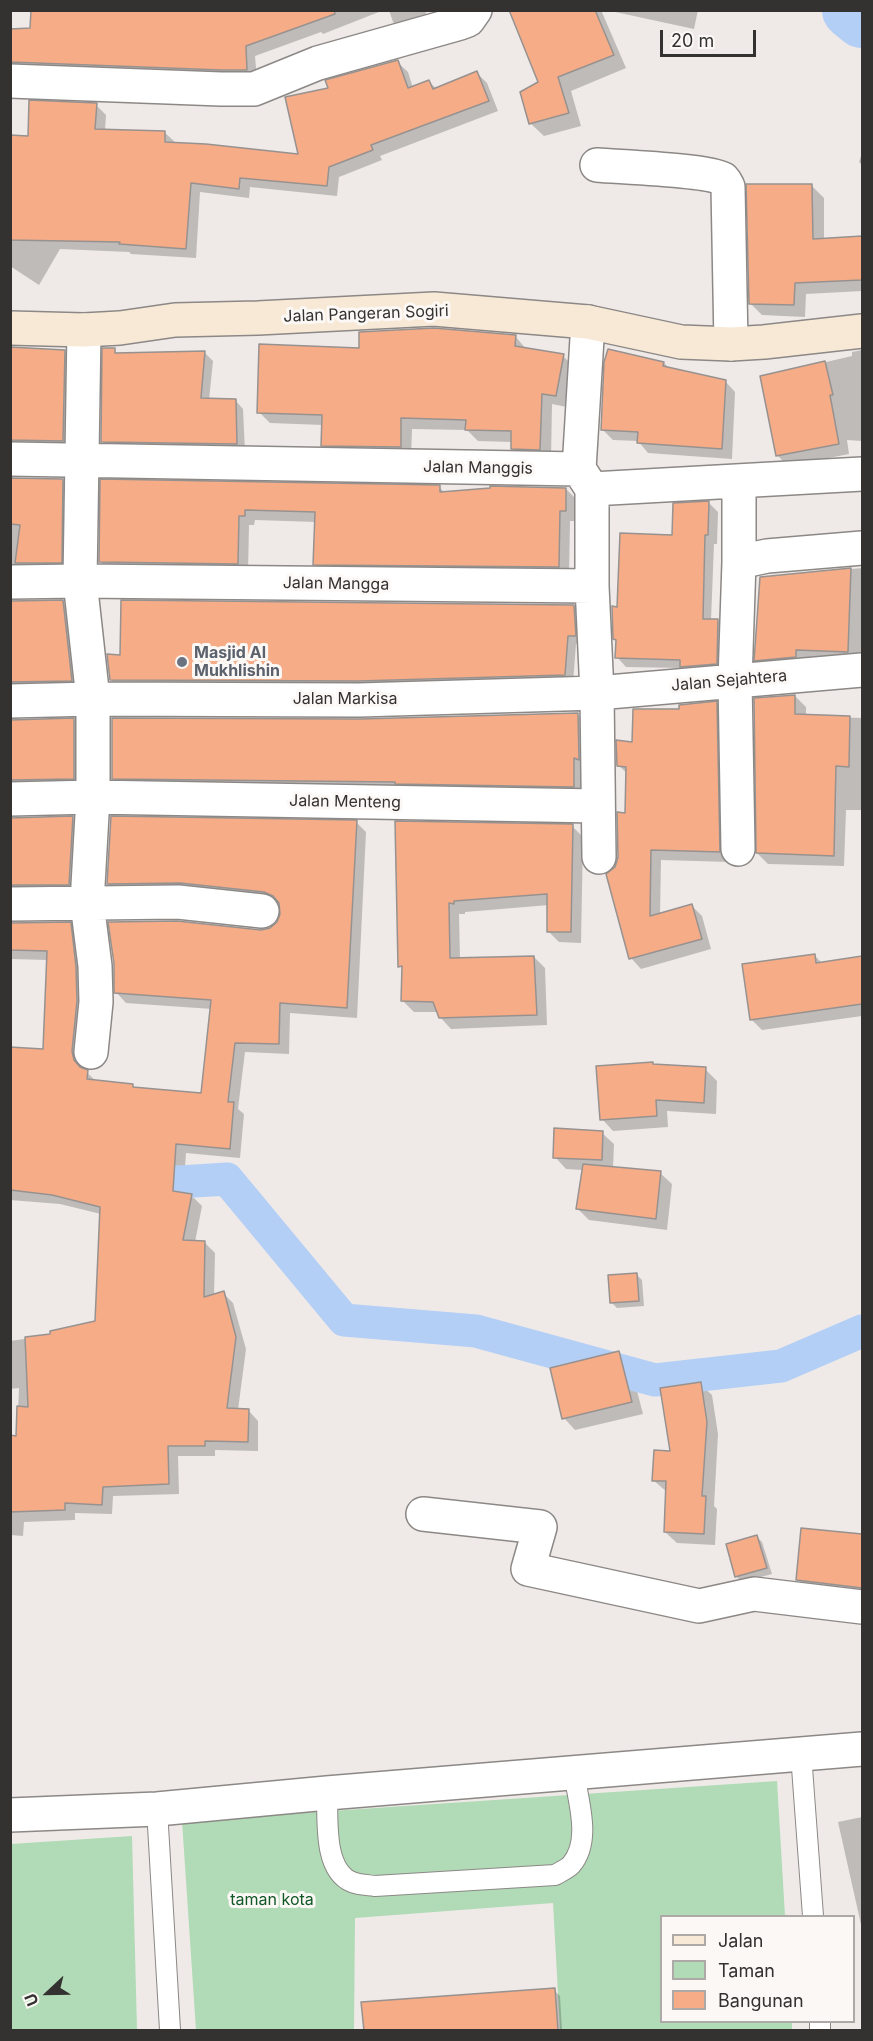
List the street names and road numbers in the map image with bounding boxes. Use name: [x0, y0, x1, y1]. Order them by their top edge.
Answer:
street label: Jalan Pangeran Sogiri: [283, 302, 449, 326]
street label: Jalan Manggis: [423, 457, 533, 479]
street label: Jalan Mangga: [283, 573, 389, 595]
street label: Jalan Sejahtera: [670, 666, 788, 696]
street label: Jalan Markisa: [293, 689, 397, 709]
street label: Jalan Menteng: [289, 791, 401, 813]

